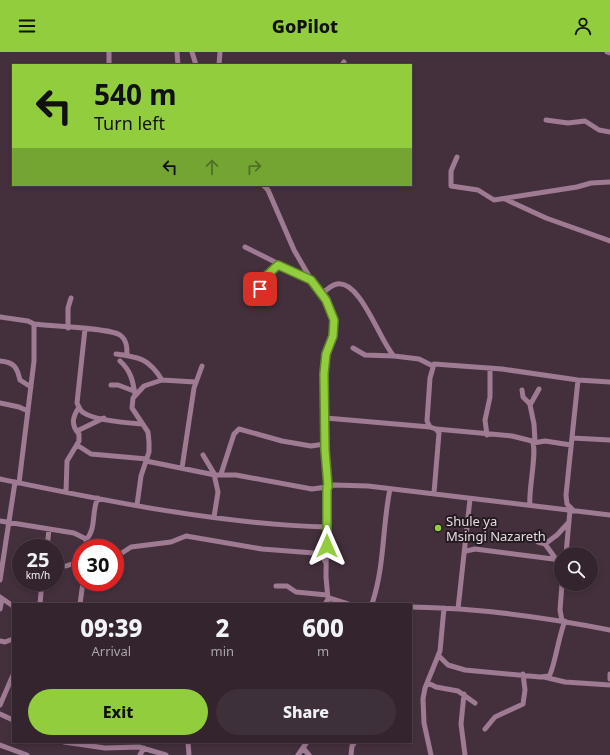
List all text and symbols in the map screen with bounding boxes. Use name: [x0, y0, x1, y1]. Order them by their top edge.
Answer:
text: GoPilot: [272, 14, 338, 38]
icon: menu: [16, 15, 38, 37]
icon: person: [572, 15, 594, 37]
text: 540 m: [94, 75, 177, 113]
icon: left: [28, 80, 80, 132]
text: Turn left: [94, 111, 165, 135]
icon: left: [159, 156, 181, 178]
icon: ahead: [201, 156, 223, 178]
icon: right: [243, 156, 265, 178]
pin: [243, 272, 277, 306]
icon: arrive: [249, 278, 271, 300]
place label: Shule ya Msingi Nazareth: [446, 512, 546, 545]
marker: Shule ya Msingi Nazareth: [433, 523, 443, 533]
position arrow: [306, 525, 348, 567]
speed limit sign: 30: [72, 539, 124, 591]
text: 25: [27, 546, 49, 573]
map controls: [554, 547, 598, 591]
button: search: [554, 547, 598, 591]
text: km/h: [26, 568, 50, 582]
text: 09:39: [80, 611, 142, 644]
text: 2: [215, 611, 229, 644]
text: 600: [302, 611, 344, 644]
text: Arrival: [91, 642, 131, 660]
text: min: [211, 642, 234, 660]
text: m: [317, 642, 329, 660]
button: Exit: [28, 689, 208, 735]
button: Share: [216, 689, 396, 735]

